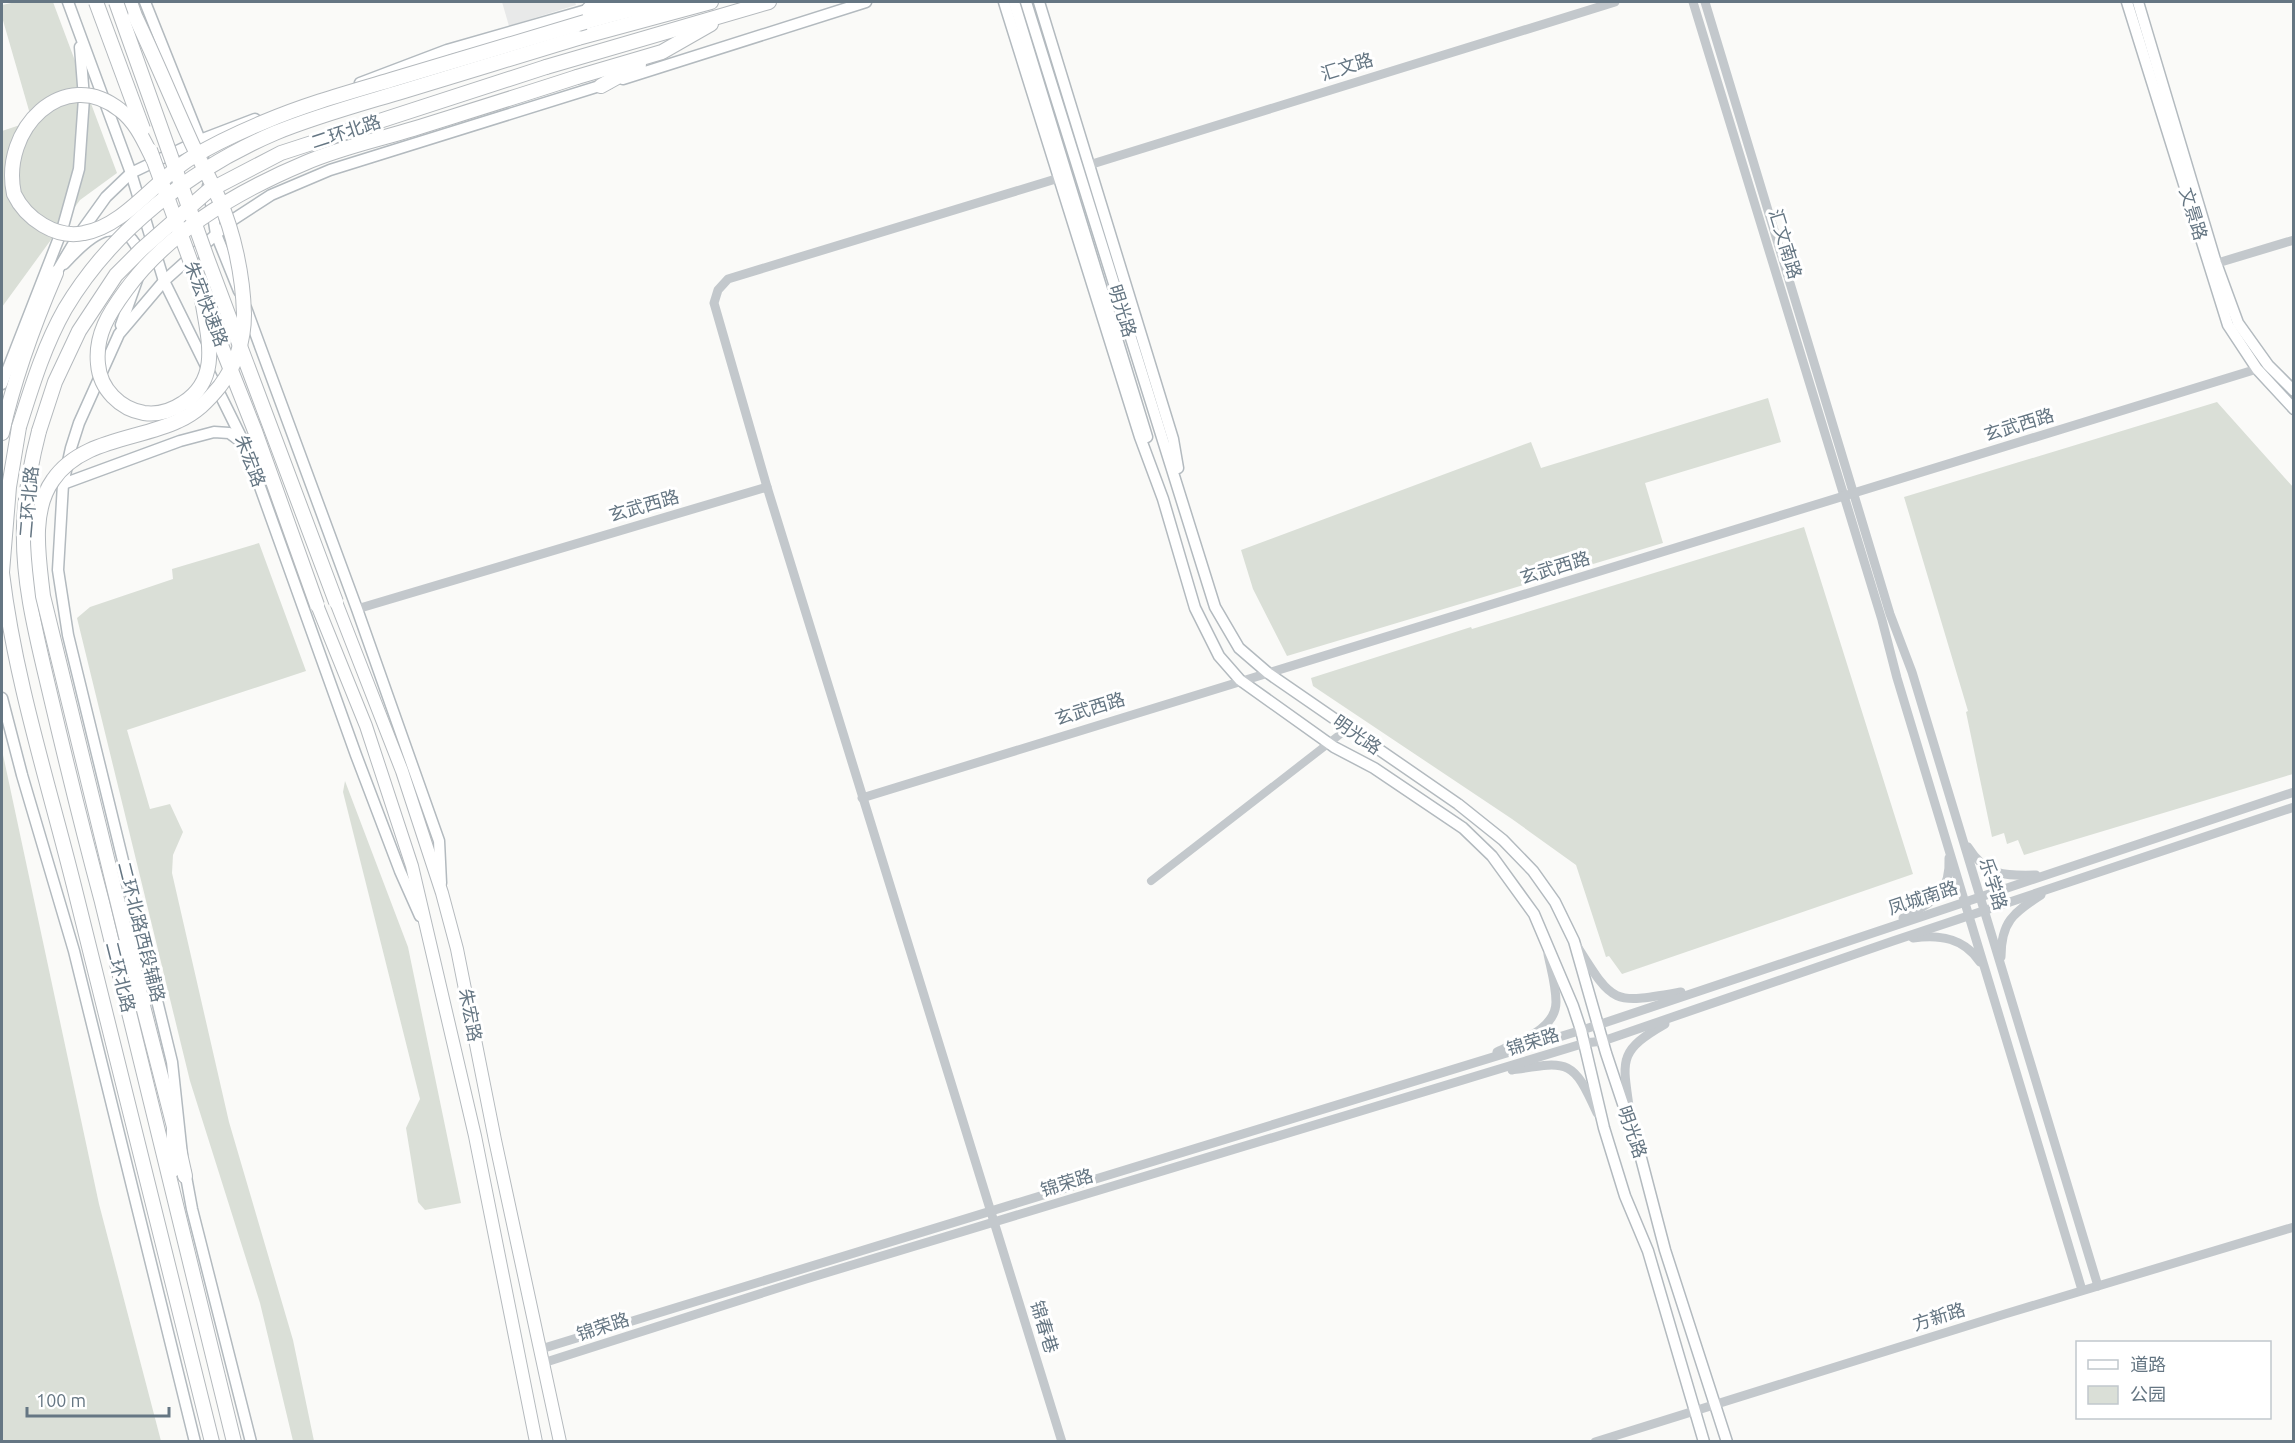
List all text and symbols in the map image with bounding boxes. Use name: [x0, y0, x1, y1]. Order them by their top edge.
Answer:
street label: 汇文路: [1318, 49, 1375, 84]
street label: 二环北路: [308, 110, 383, 152]
street label: 文景路: [2176, 185, 2211, 242]
street label: 汇文南路: [1766, 206, 1806, 281]
street label: 朱宏快速路: [181, 258, 232, 349]
street label: 明光路: [1105, 282, 1140, 339]
street label: 玄武西路: [1981, 404, 2056, 444]
street label: 朱宏路: [232, 432, 270, 489]
street label: 二环北路: [15, 465, 41, 539]
street label: 玄武西路: [606, 486, 681, 525]
street label: 玄武西路: [1517, 547, 1592, 587]
street label: 玄武西路: [1052, 688, 1127, 728]
street label: 明光路: [1330, 711, 1385, 758]
street label: 乐学路: [1976, 855, 2011, 912]
street label: 二环北路西段辅路: [113, 860, 169, 1004]
street label: 凤城南路: [1885, 876, 1960, 918]
street label: 二环北路: [101, 939, 139, 1015]
street label: 朱宏路: [456, 986, 486, 1043]
street label: 锦荣路: [1504, 1024, 1561, 1059]
street label: 明光路: [1615, 1103, 1651, 1160]
street label: 锦荣路: [1038, 1165, 1095, 1200]
street label: 锦春巷: [1027, 1298, 1062, 1355]
street label: 方新路: [1910, 1299, 1967, 1334]
street label: 锦荣路: [574, 1308, 631, 1344]
legend: [2076, 1341, 2271, 1419]
text: 道路: [2130, 1354, 2166, 1374]
scale bar: [27, 1380, 170, 1418]
text: 公园: [2130, 1384, 2166, 1404]
text: 100 m: [36, 1390, 86, 1410]

